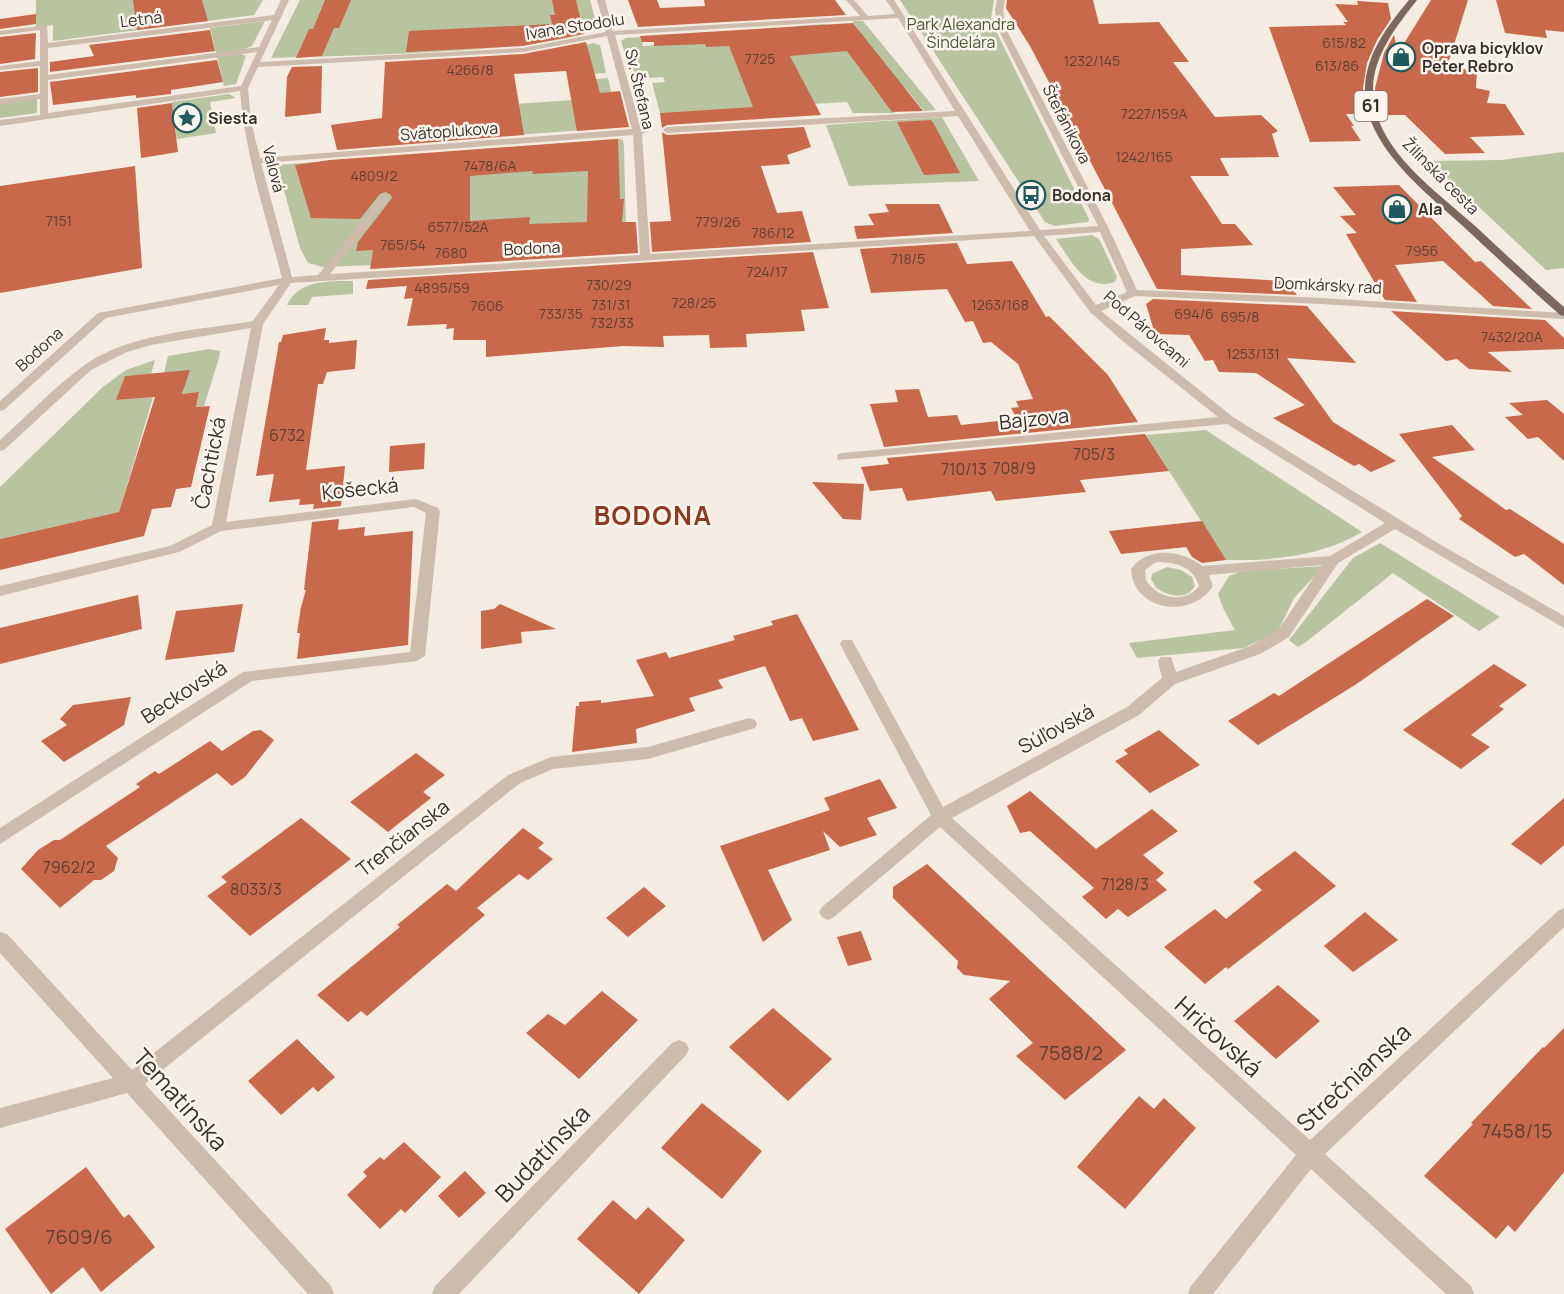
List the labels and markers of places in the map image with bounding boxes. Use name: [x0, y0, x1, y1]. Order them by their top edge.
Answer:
place label: Oprava bicyklov Peter Rebro: [1422, 37, 1544, 77]
shop icon: Oprava bicyklov Peter Rebro: [1385, 41, 1417, 73]
place icon: Siesta: [171, 102, 203, 134]
place label: Siesta: [208, 107, 257, 129]
bus stop icon: Bodona: [1015, 179, 1047, 211]
place label: Bodona: [1052, 184, 1111, 206]
shop icon: Ala: [1381, 193, 1413, 225]
place label: Ala: [1418, 198, 1442, 220]

